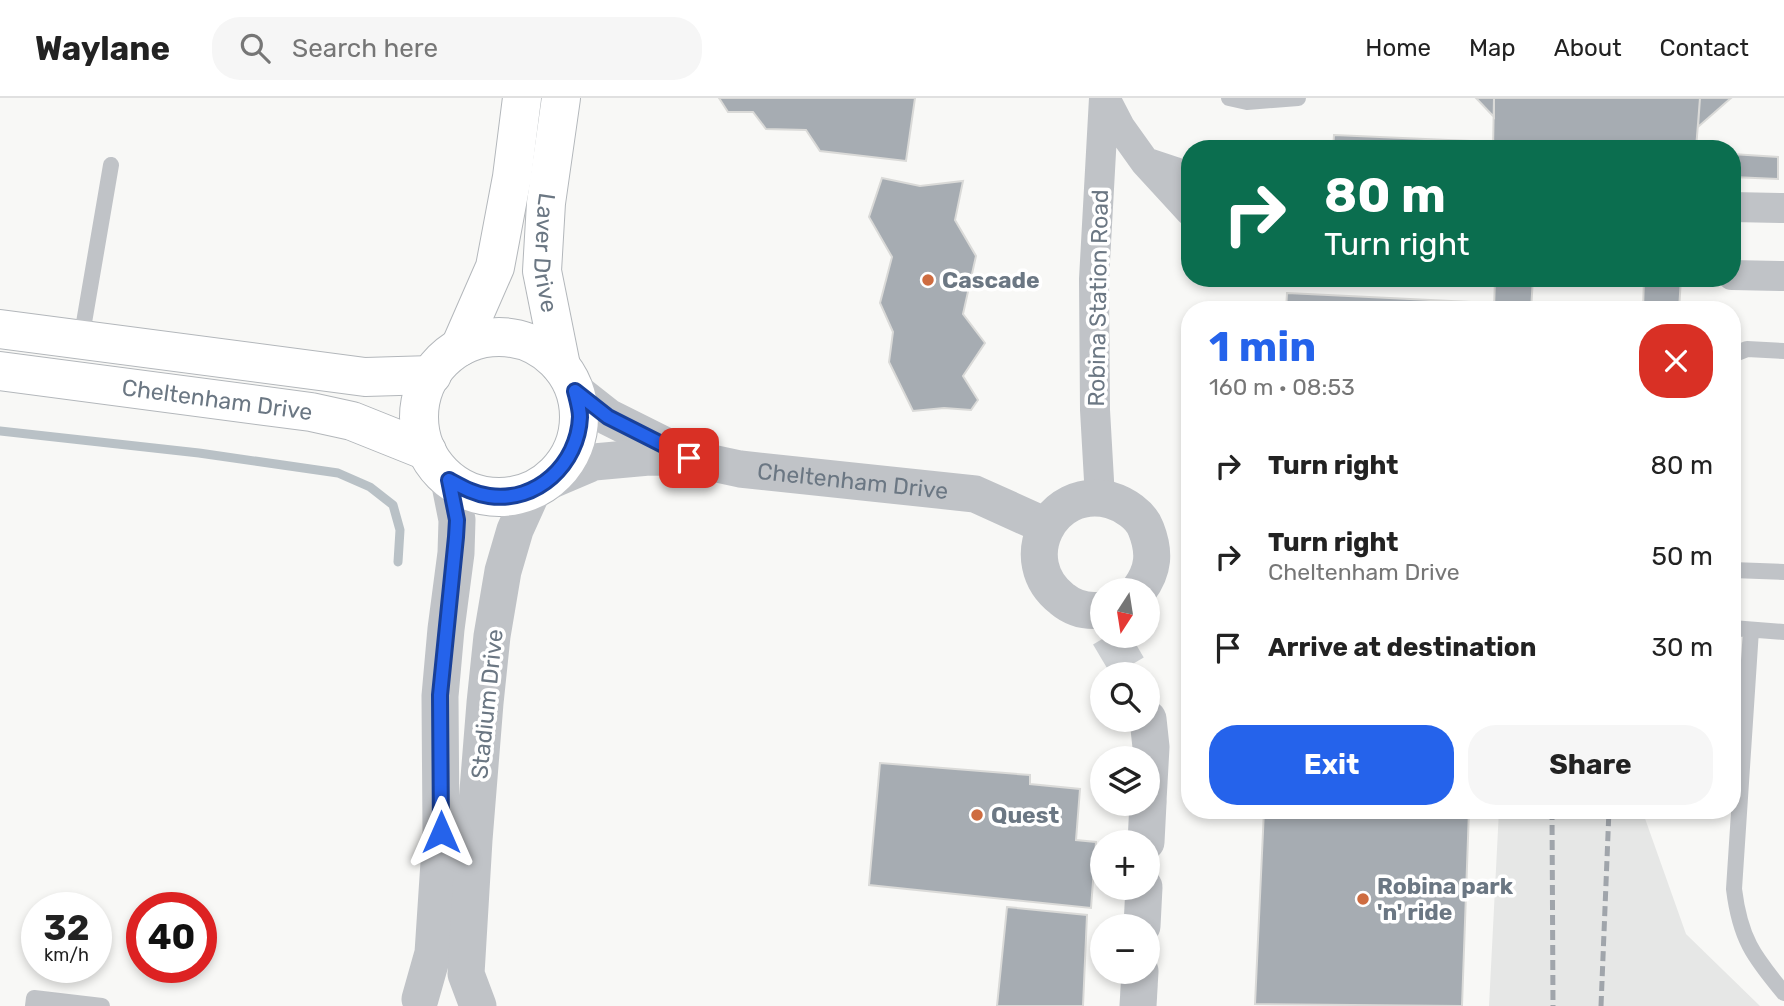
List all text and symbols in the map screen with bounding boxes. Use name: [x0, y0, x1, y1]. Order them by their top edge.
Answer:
search box: [212, 17, 702, 80]
text: Waylane: [35, 29, 170, 68]
icon: search: [236, 29, 274, 67]
text: Search here: [292, 33, 438, 64]
text: Home: [1365, 34, 1431, 62]
text: Map: [1469, 34, 1516, 62]
text: About: [1554, 34, 1622, 62]
text: Contact: [1660, 34, 1749, 62]
text: 80 m: [1324, 166, 1446, 224]
icon: right: [1209, 168, 1300, 259]
street label: Robina Station Road: [1082, 189, 1114, 407]
street label: Laver Drive: [528, 191, 564, 315]
text: Turn right: [1324, 225, 1469, 263]
place label: Cascade: [942, 266, 1040, 294]
marker: Cascade: [920, 272, 936, 288]
text: 1 min: [1209, 322, 1316, 372]
button: close: [1639, 324, 1713, 398]
street label: Cheltenham Drive: [120, 373, 314, 426]
text: 160 m · 08:53: [1209, 373, 1355, 401]
pin: [659, 428, 719, 488]
icon: arrive: [670, 439, 708, 477]
icon: right: [1209, 447, 1247, 485]
text: Turn right: [1268, 450, 1398, 481]
text: 80 m: [1650, 450, 1713, 481]
street label: Cheltenham Drive: [756, 457, 950, 505]
text: Turn right: [1268, 527, 1398, 558]
icon: right: [1209, 538, 1247, 576]
text: 50 m: [1652, 541, 1713, 572]
text: Cheltenham Drive: [1268, 558, 1460, 586]
north arrow: [1090, 578, 1160, 648]
map controls: [1090, 578, 1160, 984]
street label: Stadium Drive: [465, 628, 509, 780]
icon: arrive: [1209, 629, 1247, 667]
text: Arrive at destination: [1268, 632, 1536, 663]
text: 30 m: [1651, 632, 1713, 663]
button: search: [1090, 662, 1160, 732]
button: Exit: [1209, 725, 1454, 805]
button: Share: [1468, 725, 1713, 805]
button: layers: [1090, 746, 1160, 816]
position arrow: [404, 795, 478, 869]
place label: Quest: [991, 801, 1059, 829]
marker: Quest: [969, 807, 985, 823]
button: +: [1090, 830, 1160, 900]
place label: Robina park 'n' ride: [1377, 872, 1514, 926]
marker: Robina park 'n' ride: [1355, 891, 1371, 907]
speed limit sign: 40: [126, 892, 217, 983]
text: 32: [44, 907, 89, 949]
button: −: [1090, 914, 1160, 984]
text: km/h: [44, 944, 89, 966]

